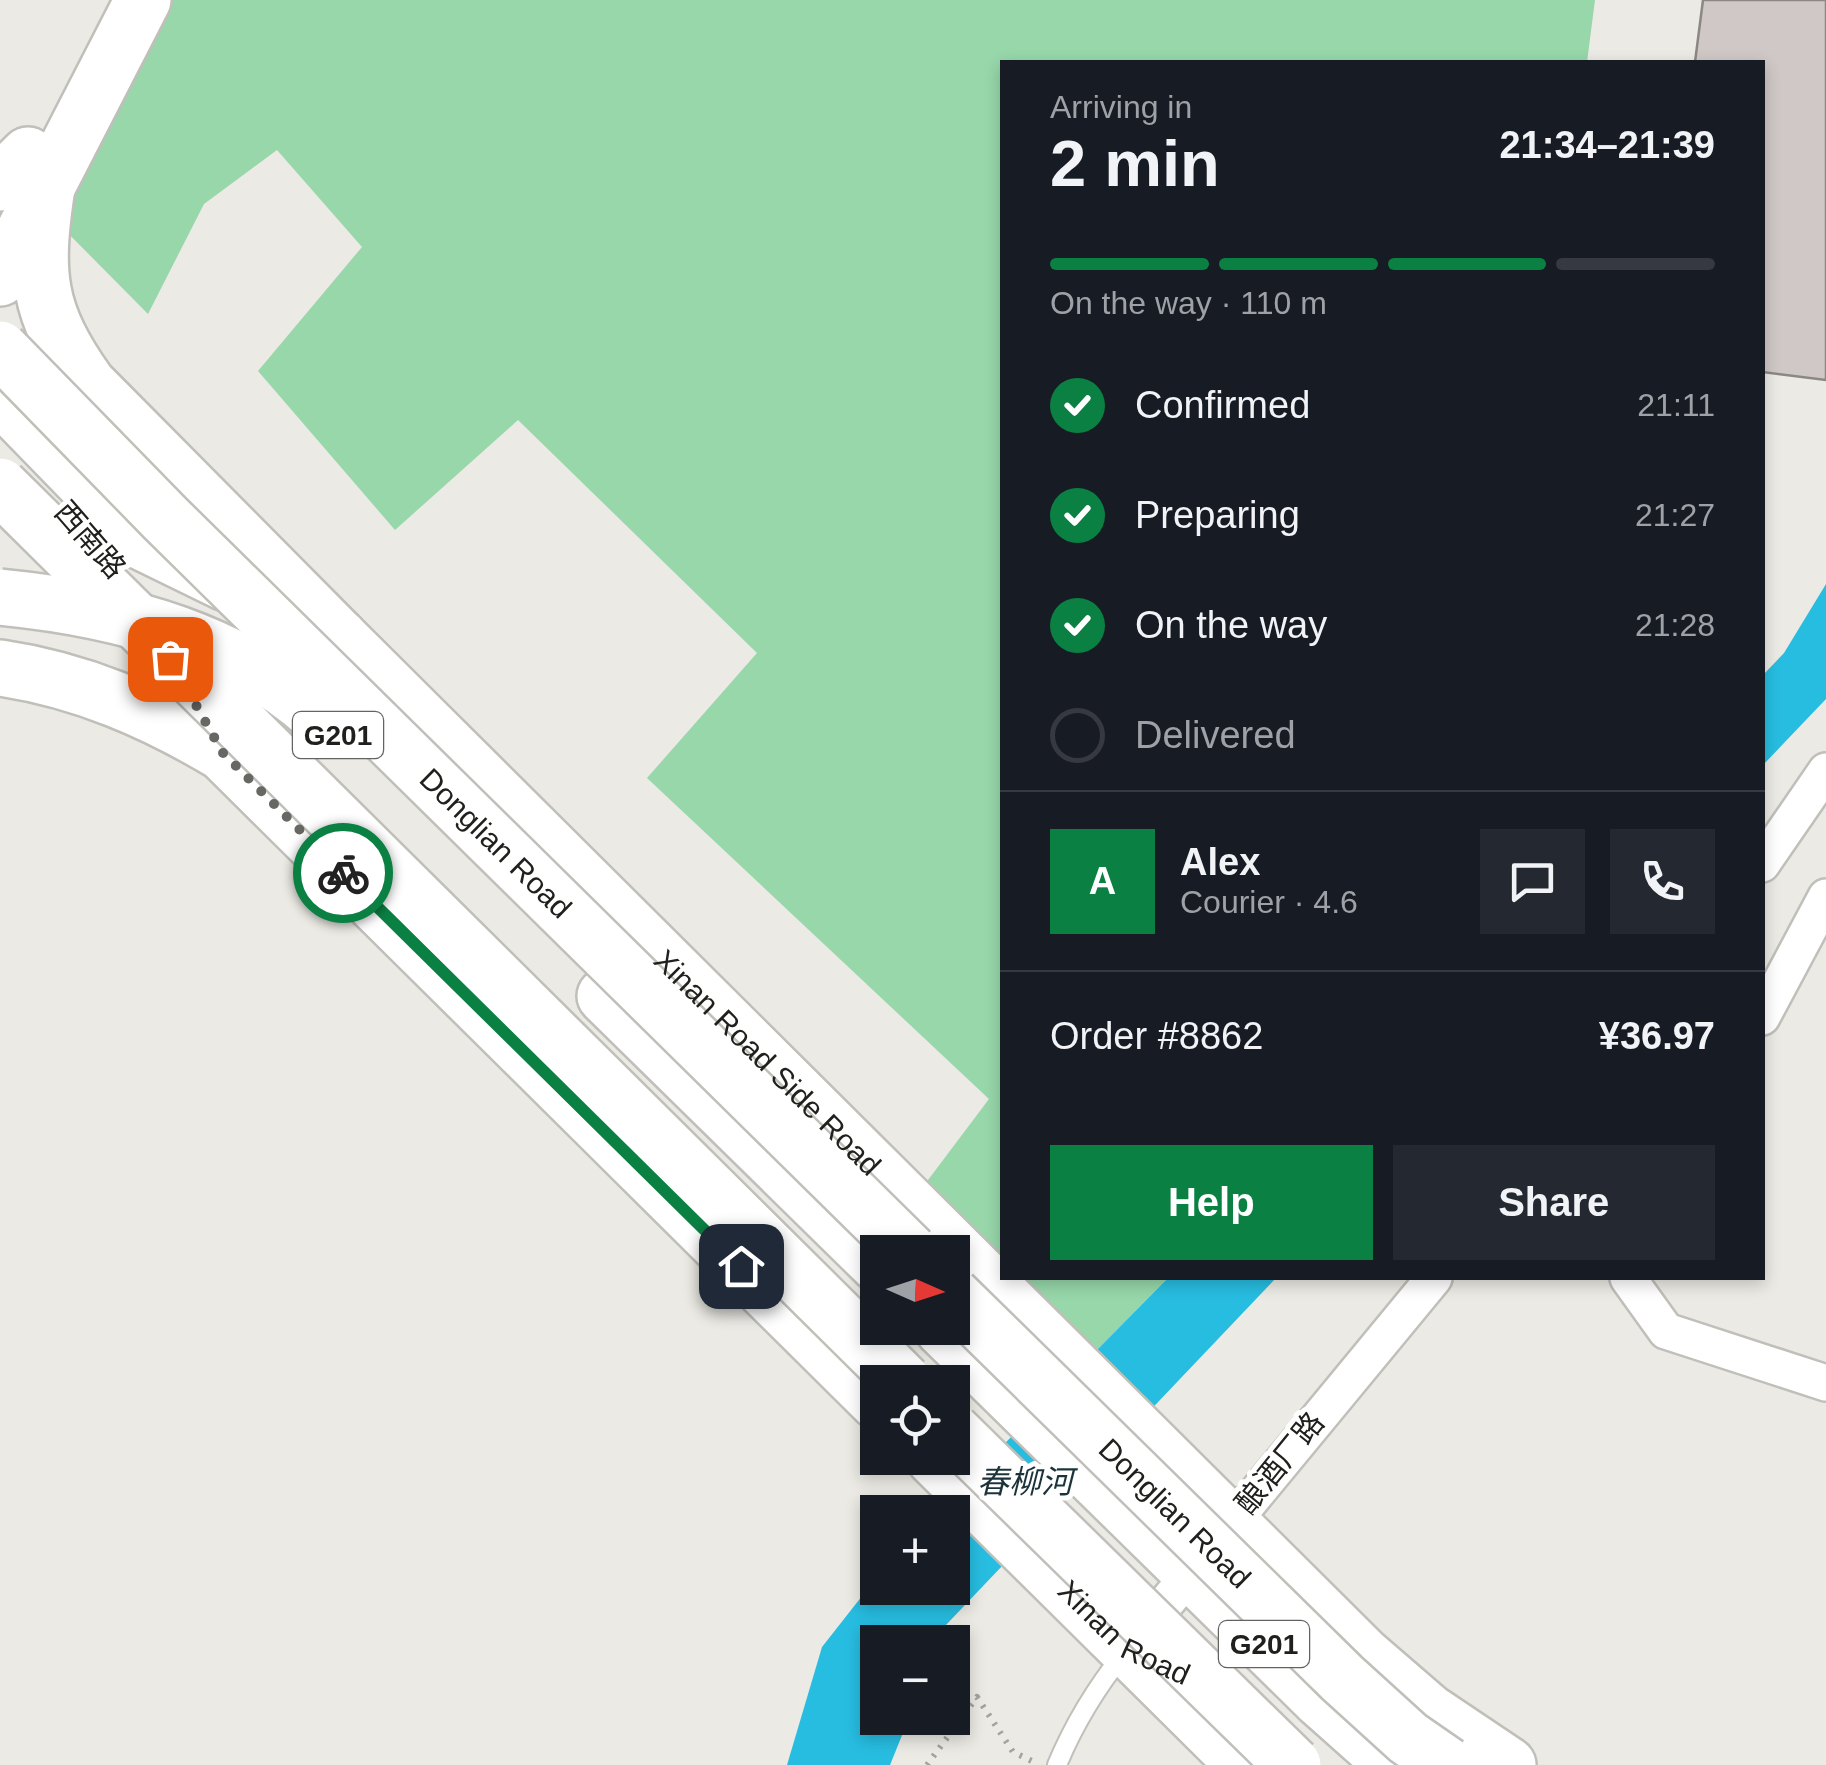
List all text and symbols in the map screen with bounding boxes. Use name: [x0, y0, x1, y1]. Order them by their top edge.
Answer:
text: Arriving in: [1050, 89, 1192, 125]
text: 21:34–21:39: [1499, 124, 1715, 166]
text: 2 min: [1050, 127, 1220, 200]
text: On the way · 110 m: [1050, 285, 1327, 321]
icon: check: [1050, 378, 1105, 433]
text: Confirmed: [1135, 384, 1310, 426]
text: 21:11: [1637, 387, 1715, 423]
icon: check: [1050, 488, 1105, 543]
text: Preparing: [1135, 494, 1300, 536]
street label: 西南路: [48, 495, 132, 584]
text: 21:27: [1635, 497, 1715, 533]
icon: check: [1050, 598, 1105, 653]
text: On the way: [1135, 604, 1327, 646]
text: 21:28: [1635, 607, 1715, 643]
pin: [128, 617, 213, 702]
icon: bag: [143, 632, 198, 687]
road number: G201: [293, 712, 383, 758]
text: Delivered: [1135, 714, 1296, 756]
street label: Donglian Road: [413, 762, 578, 925]
courier: [293, 823, 393, 923]
button: chat: [1480, 829, 1585, 934]
button: phone: [1610, 829, 1715, 934]
text: Alex: [1180, 841, 1260, 883]
icon: bike: [316, 846, 371, 901]
text: A: [1089, 860, 1116, 902]
text: Courier · 4.6: [1180, 884, 1358, 920]
street label: Xinan Road Side Road: [648, 943, 887, 1182]
text: Order #8862: [1050, 1015, 1263, 1057]
text: ¥36.97: [1599, 1015, 1715, 1057]
button: Help: [1050, 1145, 1373, 1260]
button: Share: [1393, 1145, 1715, 1260]
pin: [699, 1224, 784, 1309]
north arrow: [860, 1235, 970, 1345]
map controls: [860, 1235, 970, 1735]
icon: home: [714, 1239, 769, 1294]
button: locate: [860, 1365, 970, 1475]
street label: 酿酒厂路: [1229, 1406, 1330, 1520]
street label: Donglian Road: [1093, 1432, 1257, 1595]
water label: 春柳河: [977, 1464, 1079, 1500]
button: +: [860, 1495, 970, 1605]
street label: Xinan Road: [1052, 1574, 1195, 1691]
road number: G201: [1219, 1621, 1309, 1667]
button: −: [860, 1625, 970, 1735]

